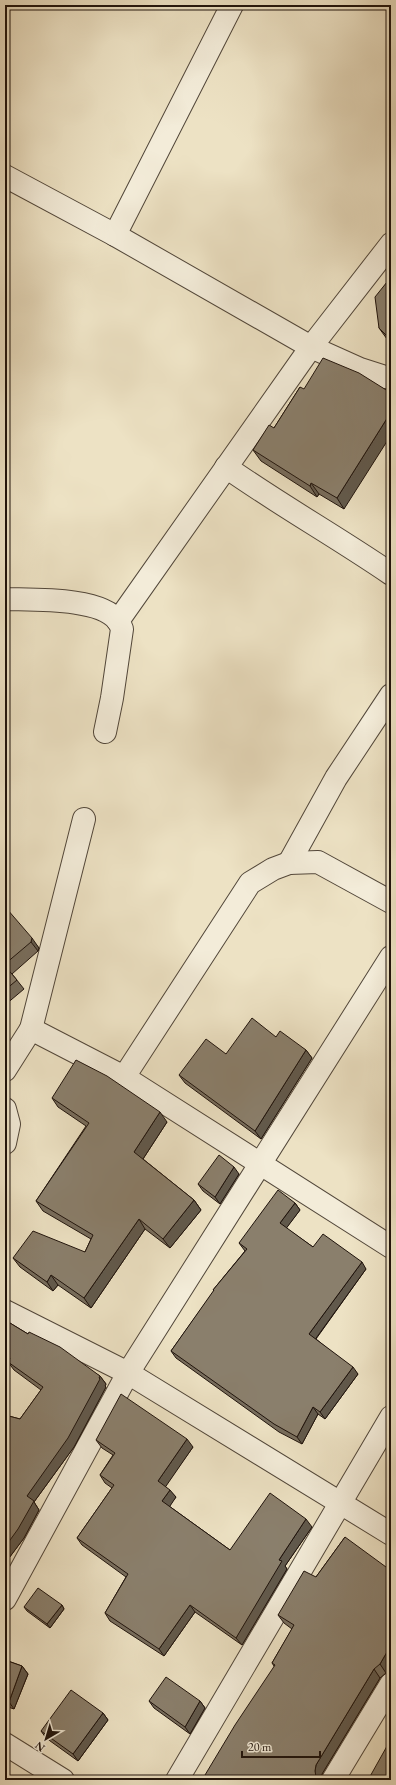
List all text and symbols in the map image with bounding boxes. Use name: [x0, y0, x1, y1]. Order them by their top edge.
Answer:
north arrow: [26, 1719, 66, 1759]
scale bar: [242, 1733, 320, 1759]
text: N: [32, 1739, 48, 1755]
text: 20 m: [248, 1739, 272, 1755]

